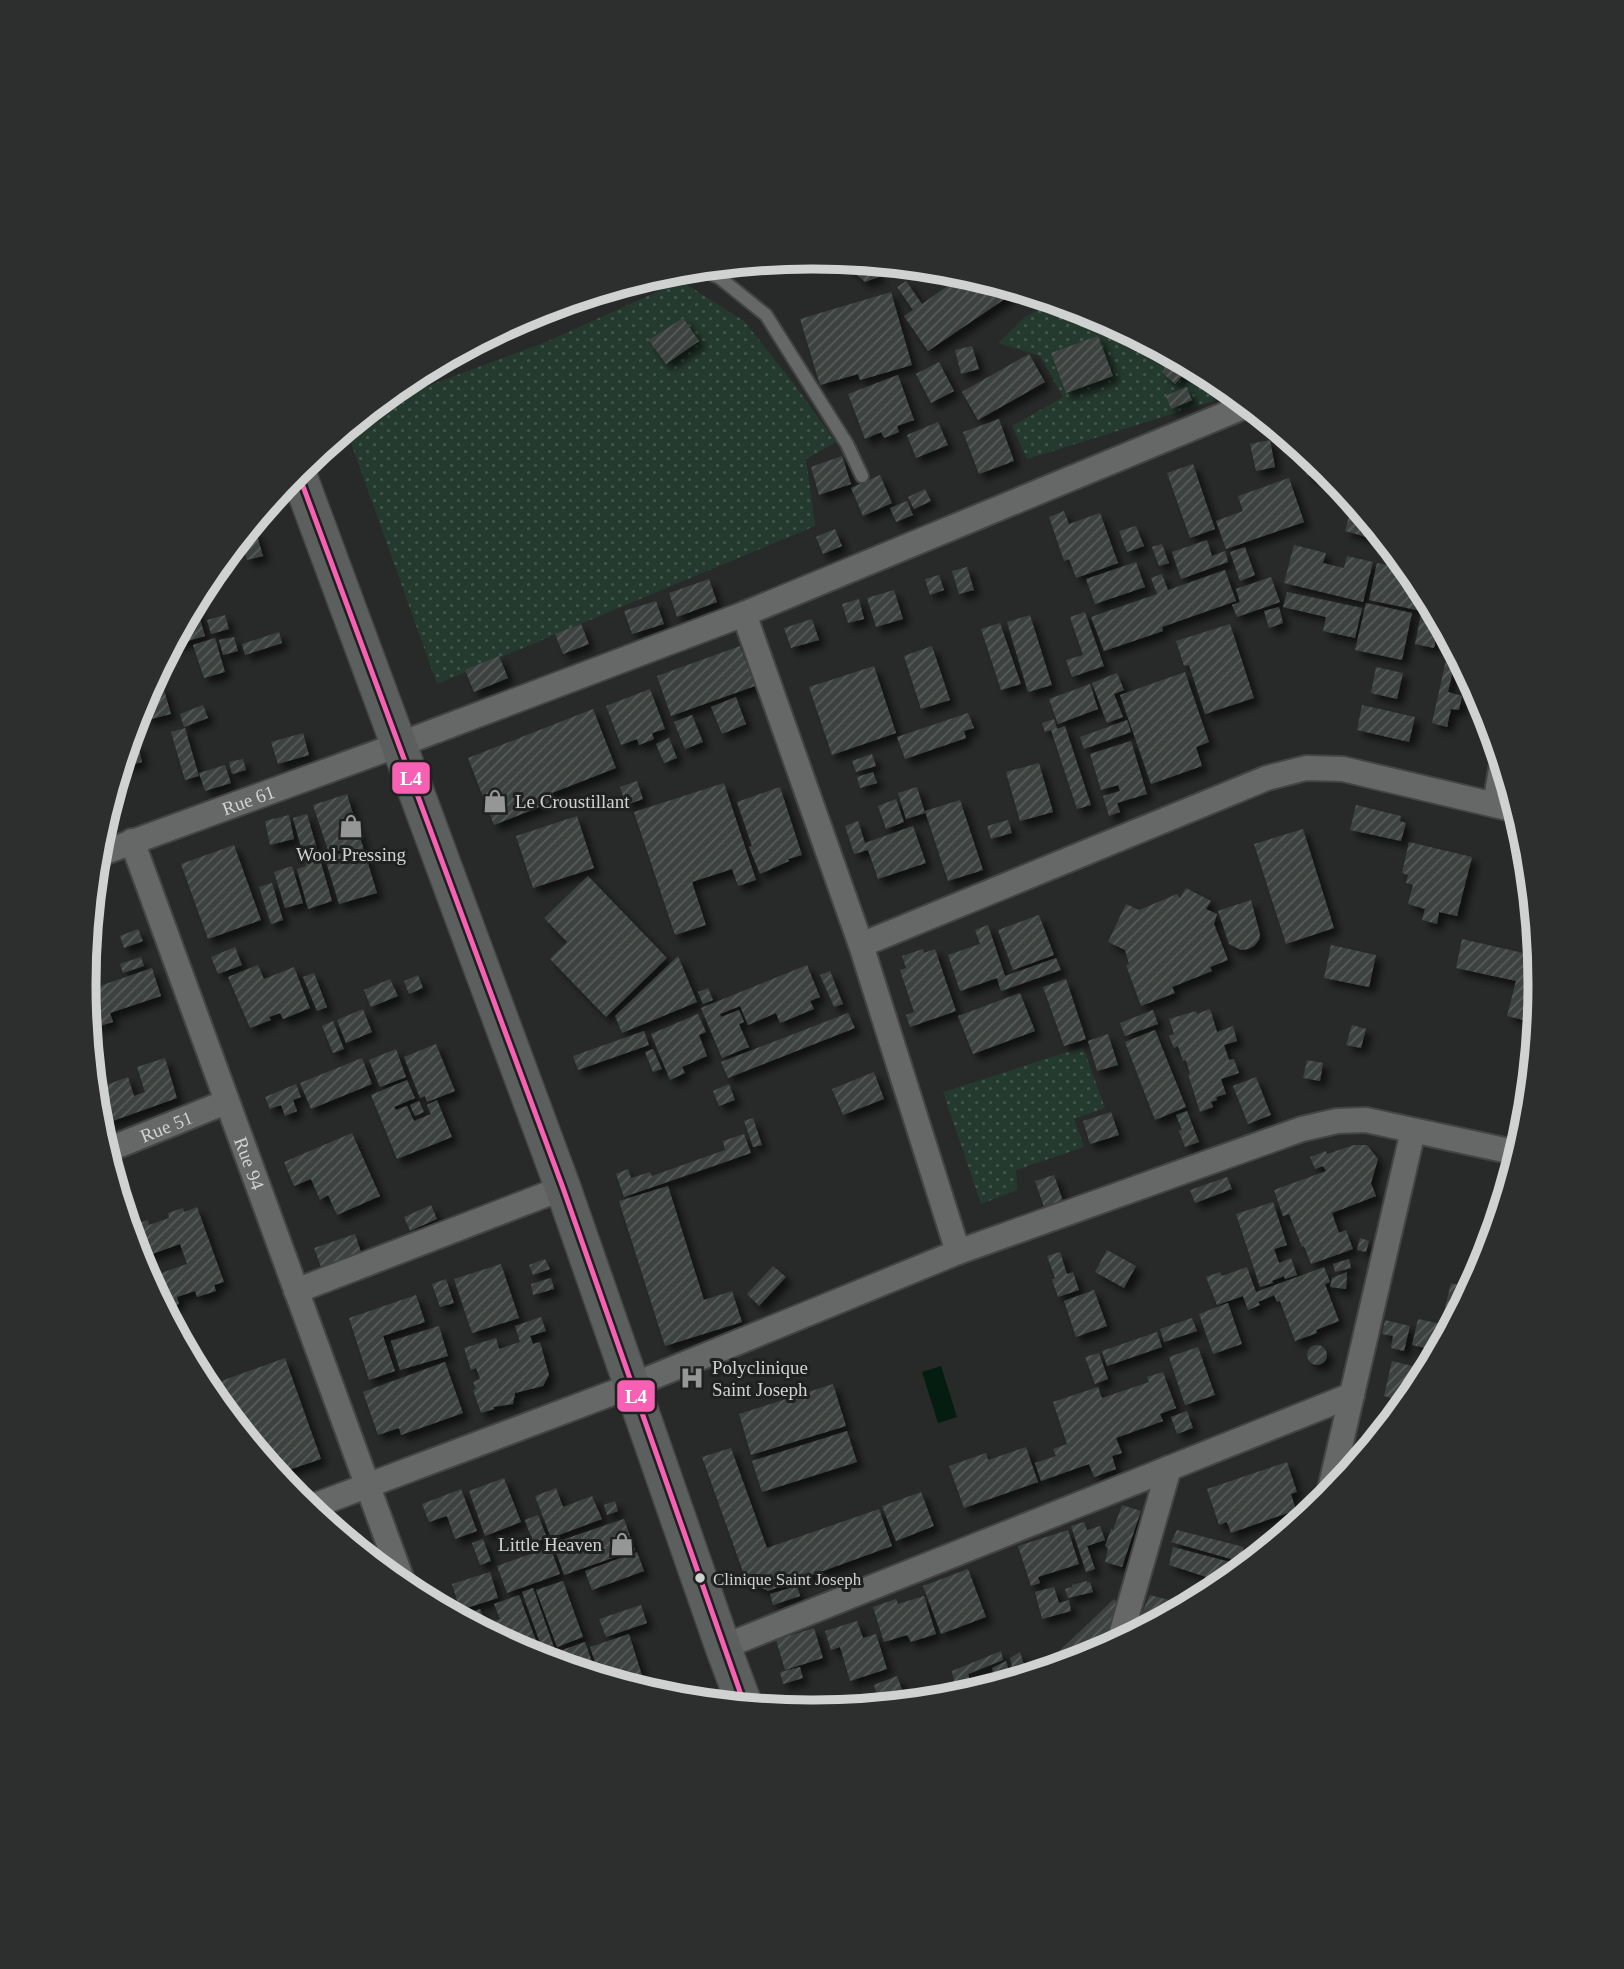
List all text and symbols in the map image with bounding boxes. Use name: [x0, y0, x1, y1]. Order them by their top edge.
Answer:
line badge: L4: [391, 761, 431, 795]
text: L4: [400, 768, 423, 789]
street label: Rue 61: [219, 781, 278, 819]
shop icon: Le Croustillant: [481, 787, 509, 815]
place label: Le Croustillant: [515, 791, 630, 812]
shop icon: Wool Pressing: [337, 812, 365, 840]
place label: Wool Pressing: [296, 844, 406, 865]
street label: Rue 51: [137, 1107, 196, 1147]
street label: Rue 94: [230, 1134, 269, 1193]
place label: Polyclinique Saint Joseph: [712, 1357, 808, 1400]
hospital icon: Polyclinique Saint Joseph: [678, 1364, 706, 1392]
line badge: L4: [616, 1379, 656, 1413]
text: L4: [625, 1386, 648, 1407]
shop icon: Little Heaven: [608, 1530, 636, 1558]
place label: Little Heaven: [498, 1534, 602, 1555]
place label: Clinique Saint Joseph: [713, 1570, 862, 1589]
marker: Clinique Saint Joseph: [693, 1571, 707, 1585]

